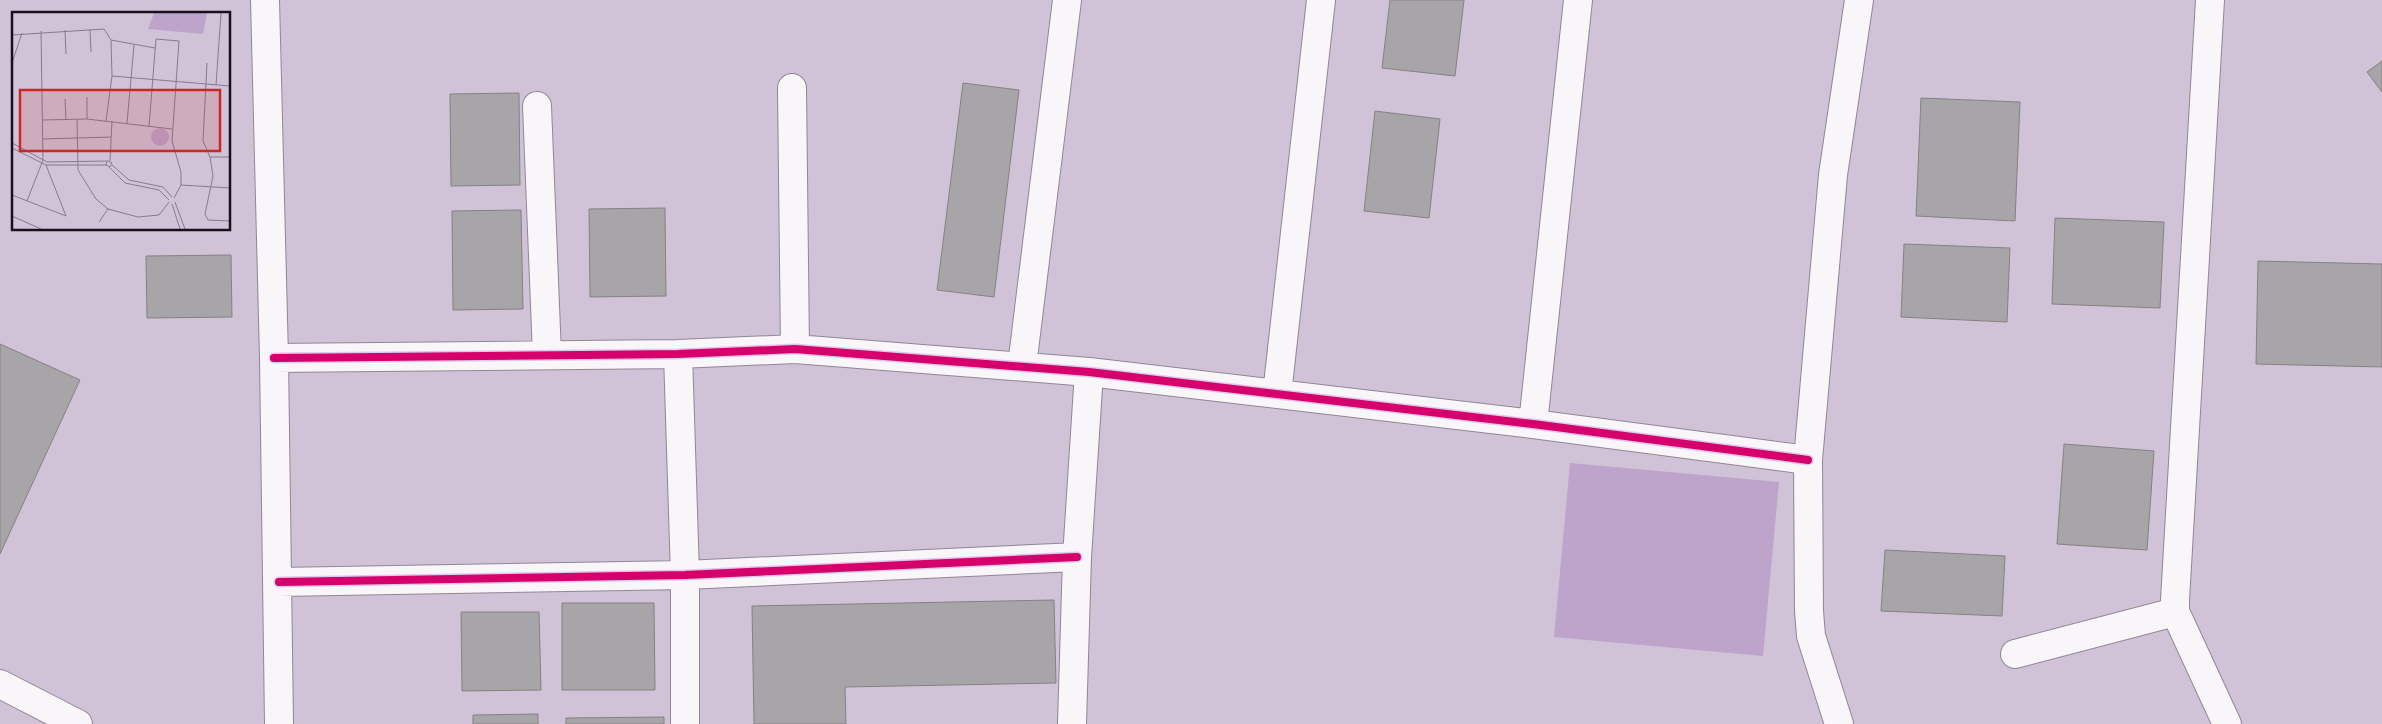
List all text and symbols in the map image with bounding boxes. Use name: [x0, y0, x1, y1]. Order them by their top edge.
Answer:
inset map: [12, 12, 230, 230]

